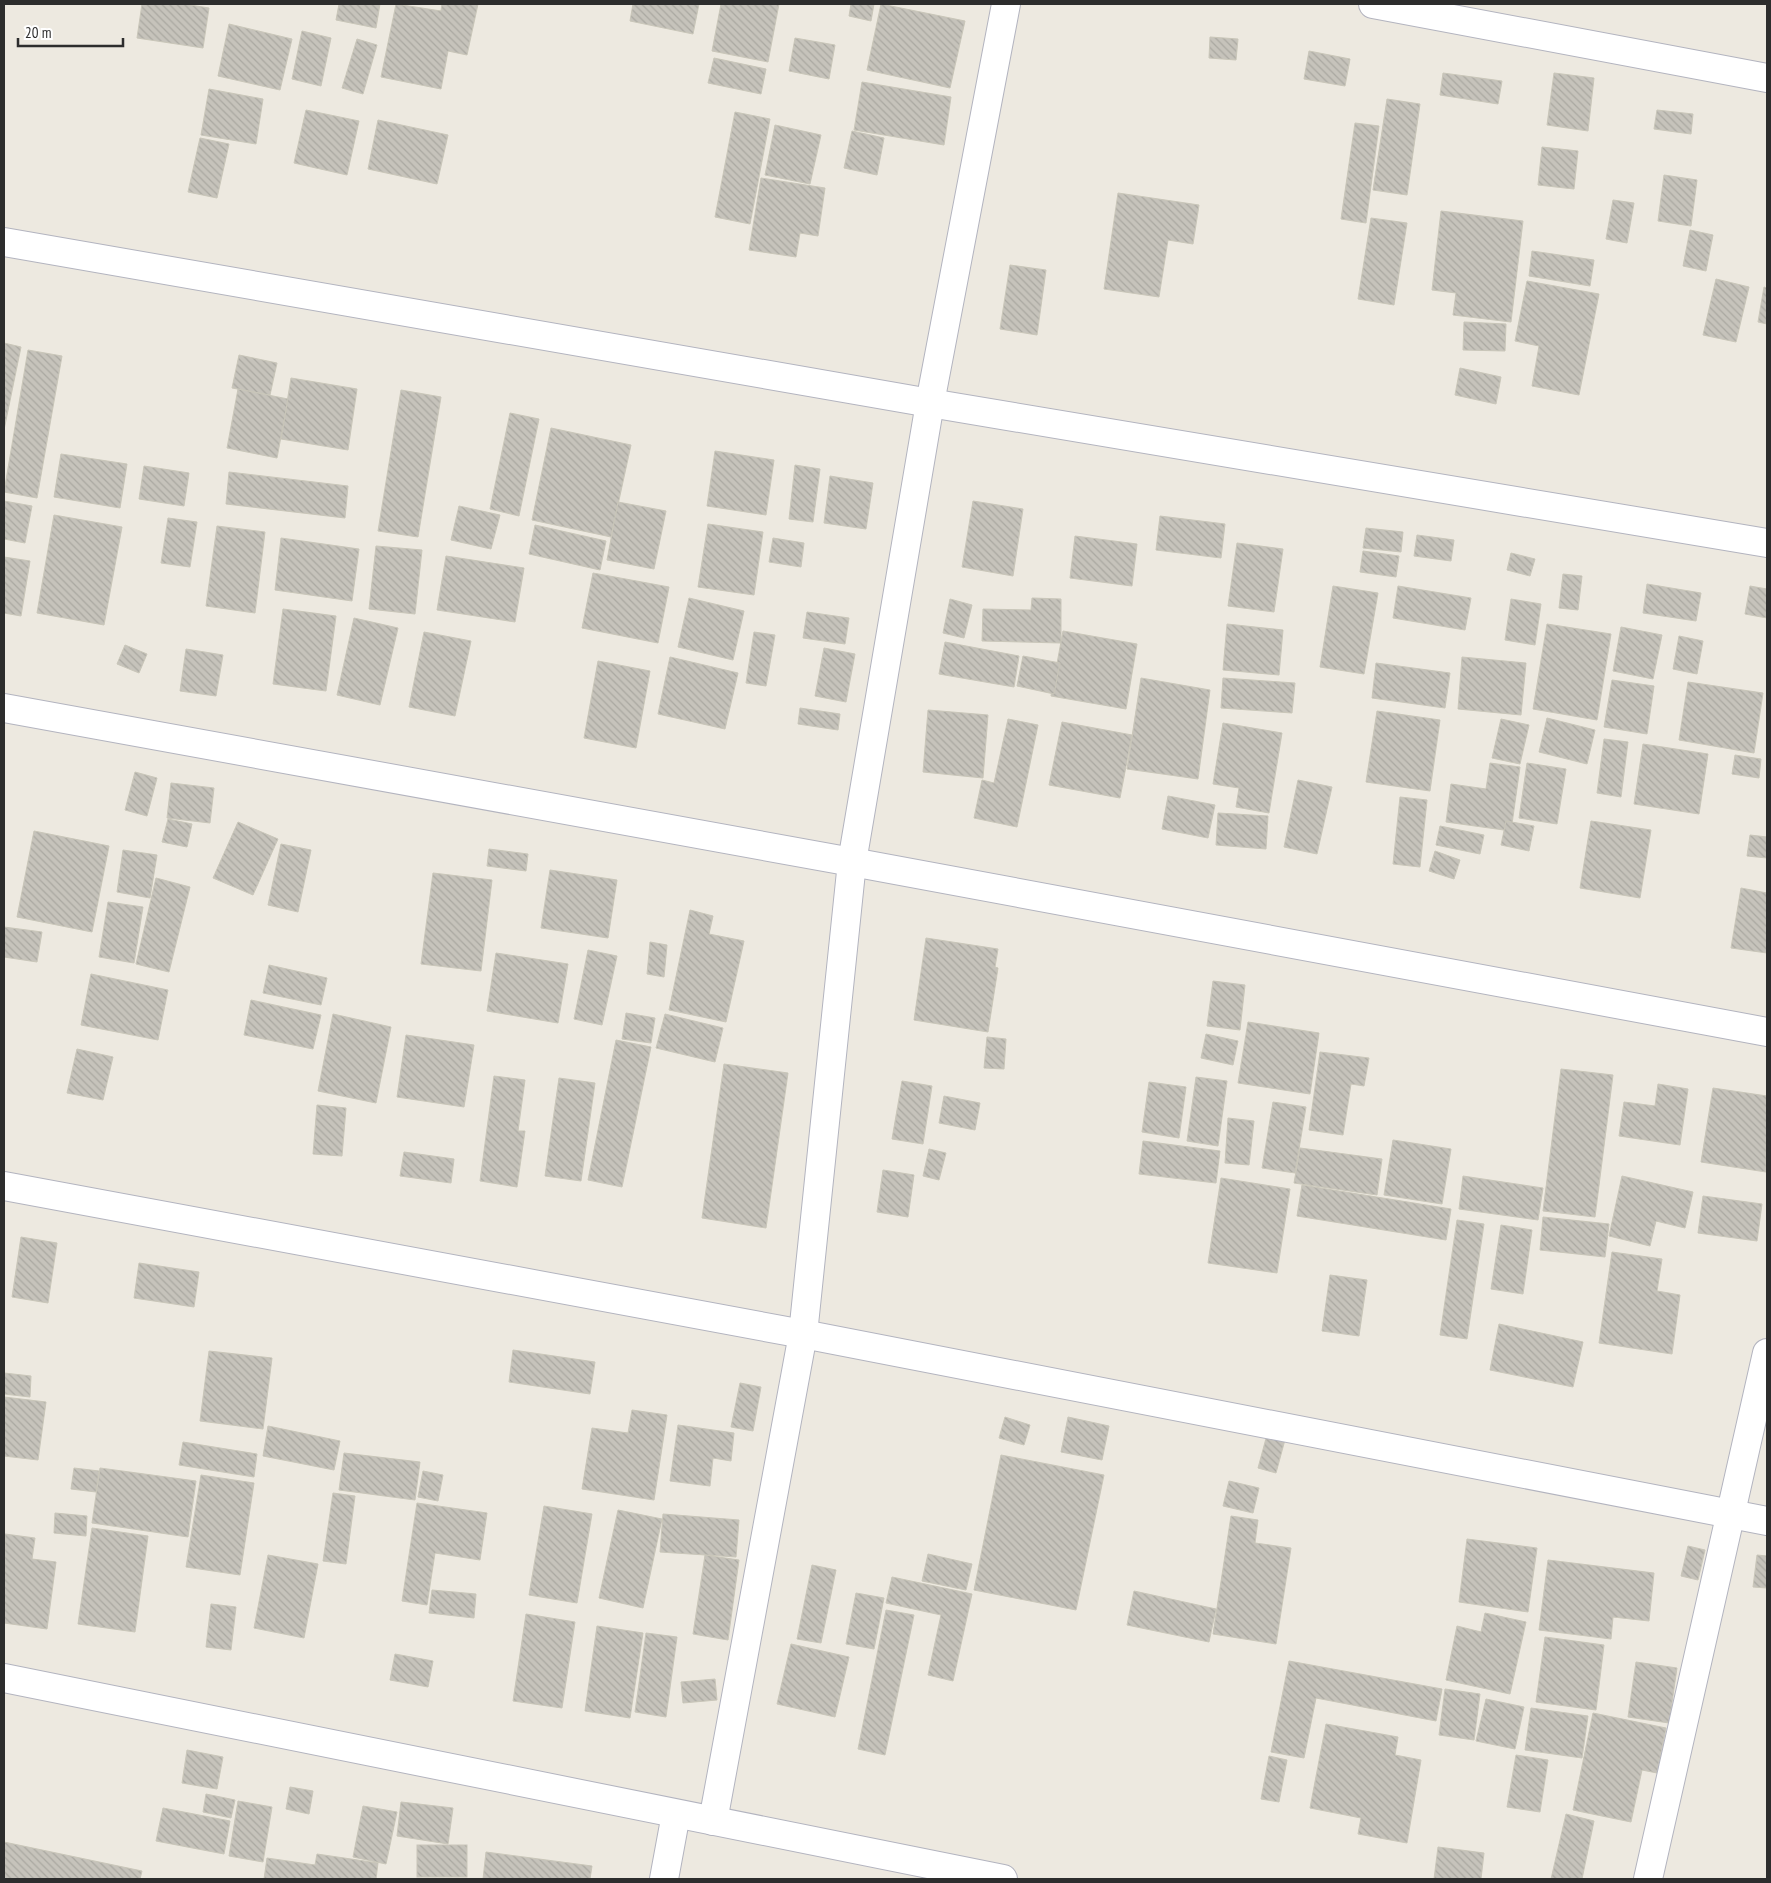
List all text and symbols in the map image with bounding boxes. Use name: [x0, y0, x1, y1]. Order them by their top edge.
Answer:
scale bar: [18, 15, 122, 47]
text: 20 m: [25, 23, 51, 42]

